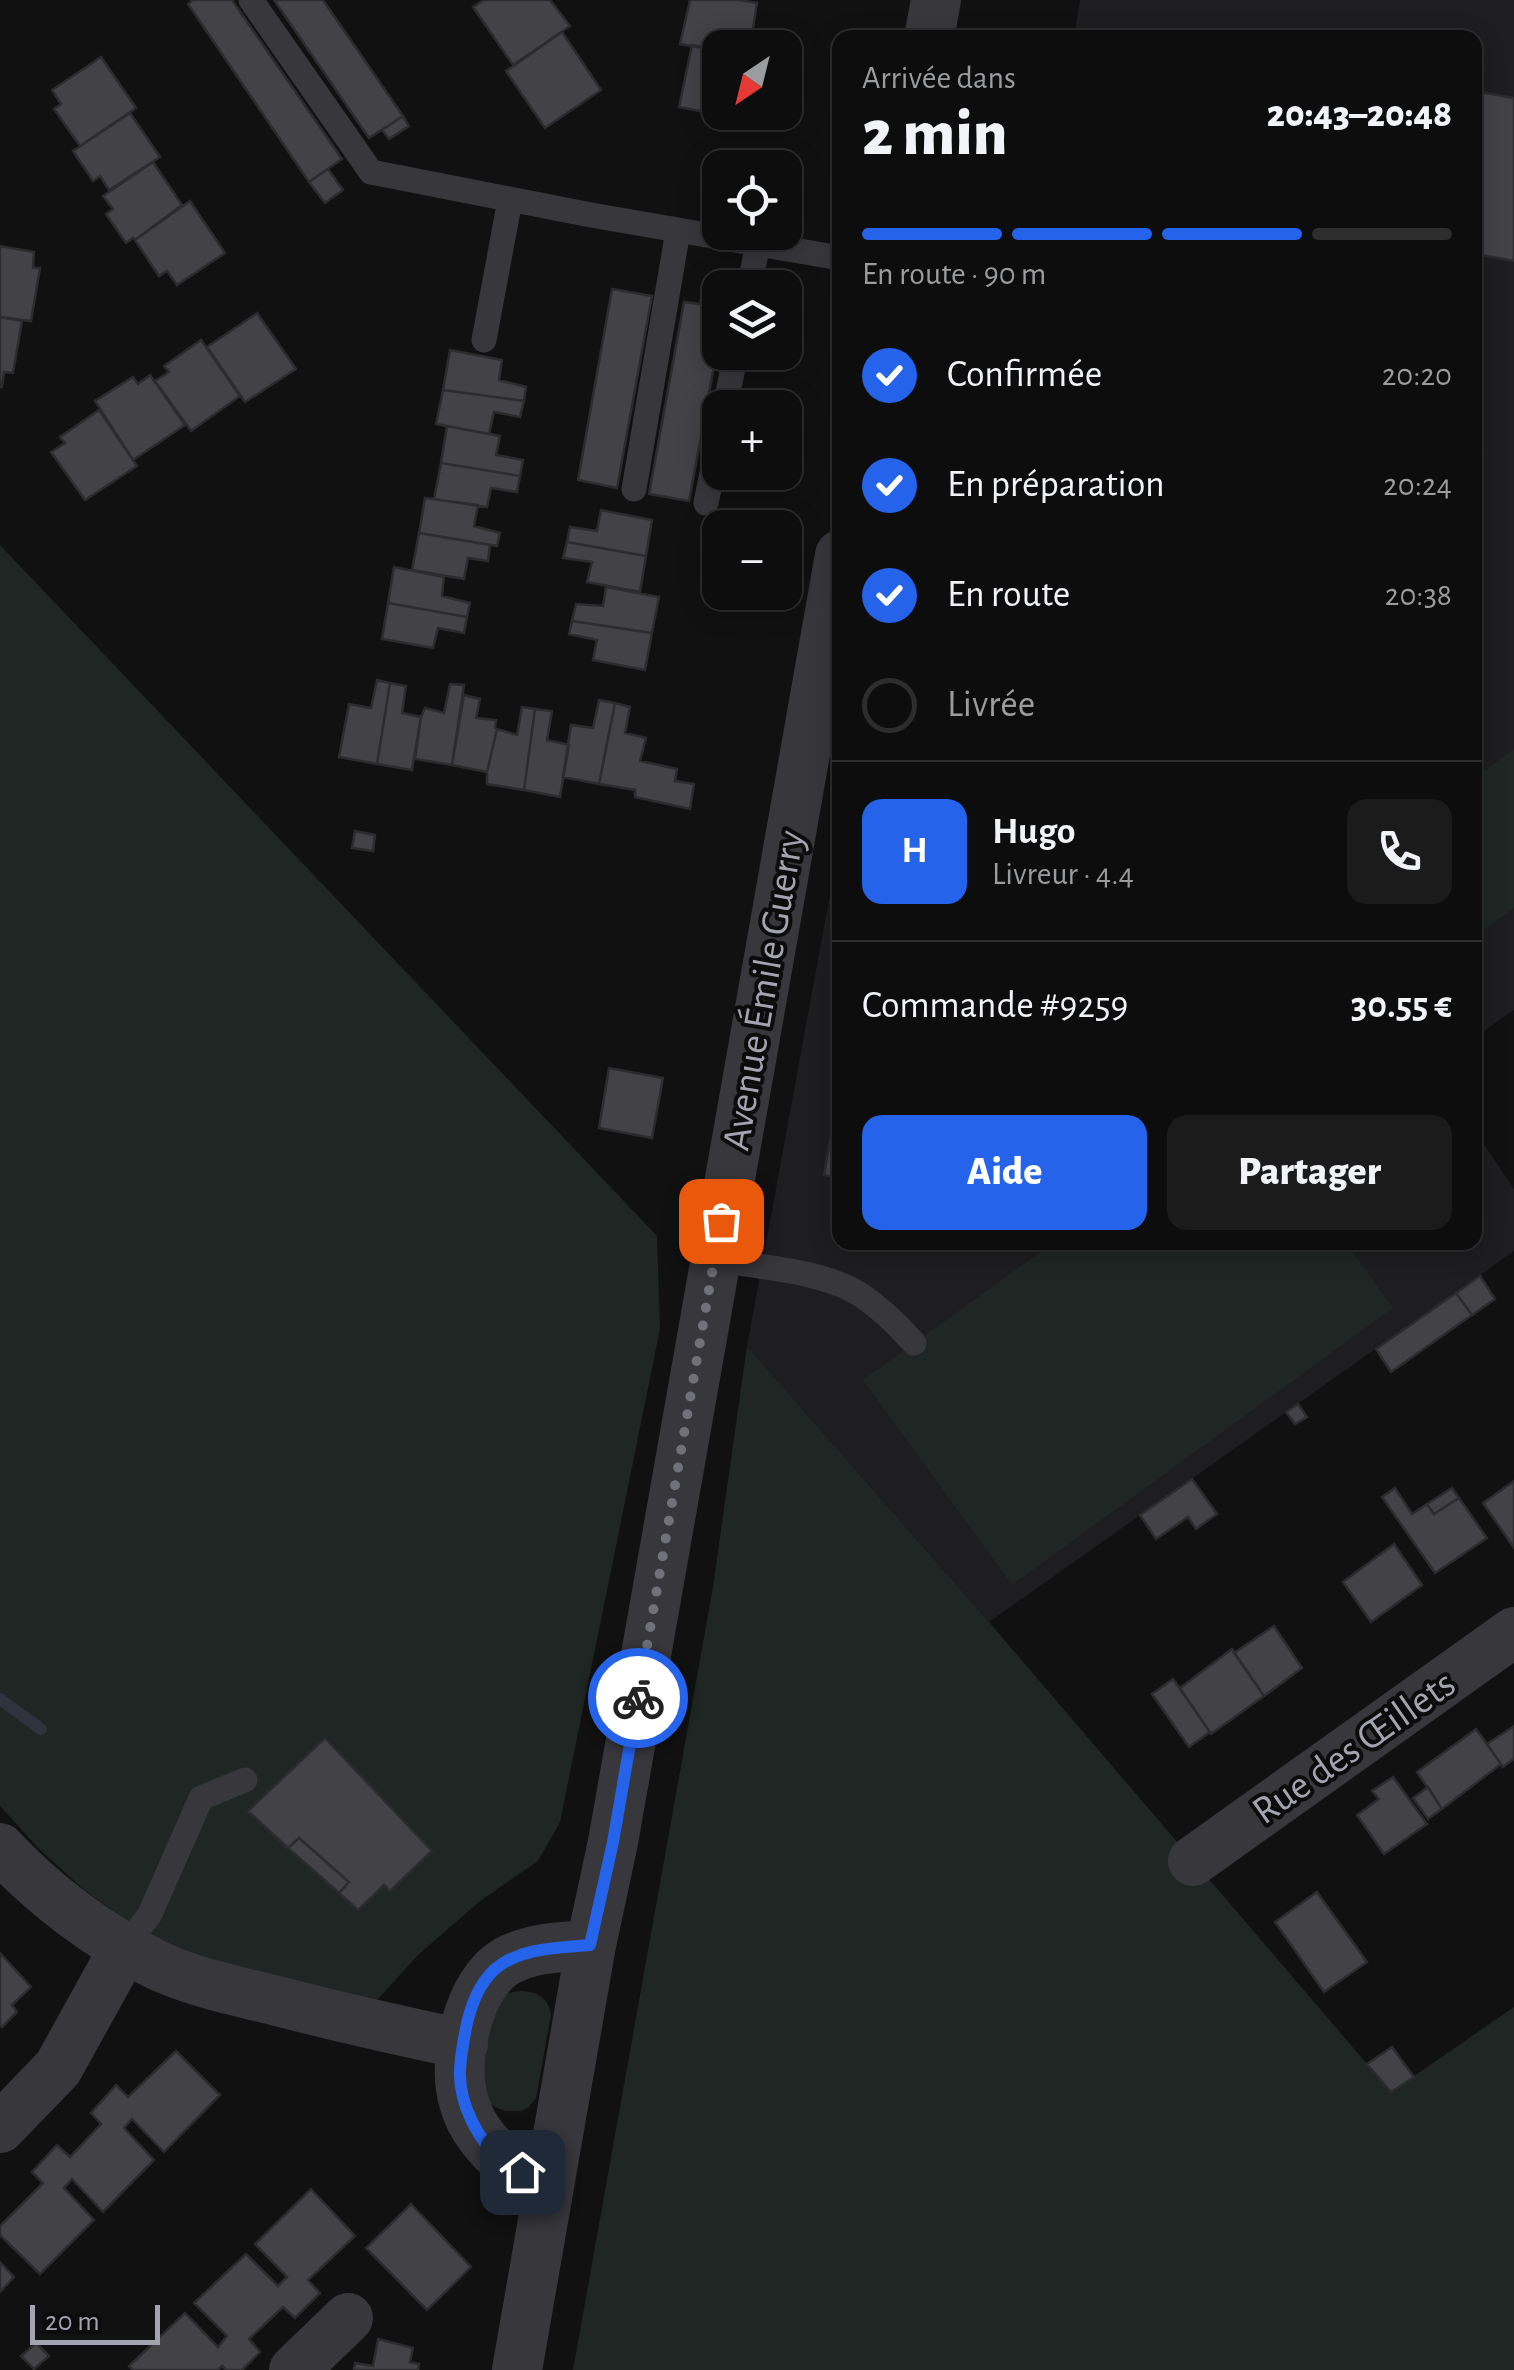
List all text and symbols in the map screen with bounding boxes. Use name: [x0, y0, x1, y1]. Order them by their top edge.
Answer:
north arrow: [702, 30, 802, 130]
map controls: [702, 30, 802, 610]
text: Arrivée dans: [862, 62, 1016, 94]
text: 20:43–20:48: [1267, 96, 1452, 134]
text: 2 min: [862, 102, 1008, 167]
button: locate: [702, 150, 802, 250]
text: En route · 90 m: [862, 258, 1046, 290]
button: layers: [702, 270, 802, 370]
icon: check: [862, 348, 917, 403]
text: Confirmée: [947, 356, 1102, 394]
text: 20:20: [1382, 359, 1452, 391]
button: +: [702, 390, 802, 490]
icon: check: [862, 458, 917, 513]
text: En préparation: [947, 466, 1165, 504]
text: 20:24: [1383, 469, 1452, 501]
button: −: [702, 510, 802, 610]
icon: check: [862, 568, 917, 623]
text: En route: [947, 576, 1070, 614]
text: 20:38: [1385, 579, 1452, 611]
text: Livrée: [947, 686, 1035, 724]
button: phone: [1347, 799, 1452, 904]
text: Hugo: [992, 813, 1076, 851]
street label: Avenue Émile Guerry: [712, 827, 812, 1153]
text: H: [901, 832, 928, 870]
text: Livreur · 4.4: [992, 858, 1134, 890]
text: Commande #9259: [862, 987, 1128, 1025]
text: 30.55 €: [1351, 987, 1452, 1025]
button: Aide: [862, 1115, 1147, 1230]
button: Partager: [1167, 1115, 1452, 1230]
pin: [679, 1179, 764, 1264]
icon: bag: [694, 1194, 749, 1249]
courier: [588, 1648, 688, 1748]
street label: Rue des Œillets: [1246, 1663, 1463, 1832]
icon: bike: [611, 1671, 666, 1726]
pin: [480, 2130, 565, 2215]
icon: home: [495, 2145, 550, 2200]
scale bar: [30, 2300, 160, 2344]
text: 20 m: [45, 2308, 100, 2336]

